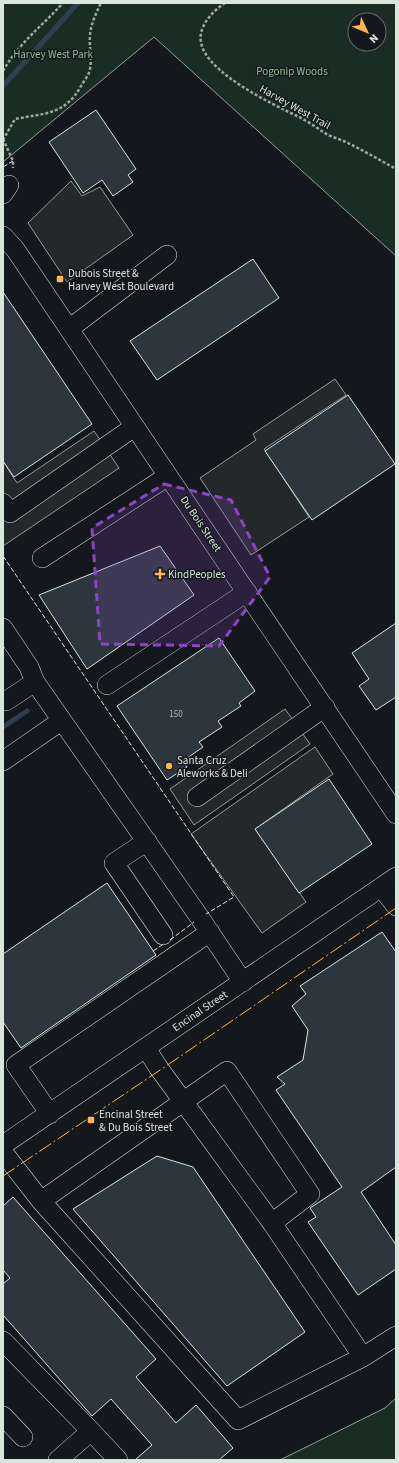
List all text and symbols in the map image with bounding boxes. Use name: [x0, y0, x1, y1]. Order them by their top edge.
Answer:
north arrow: [347, 12, 387, 52]
text: N: [366, 31, 382, 46]
park label: Harvey West Park: [13, 47, 93, 62]
park label: Pogonip Woods: [256, 64, 328, 79]
street label: Harvey West Trail: [257, 81, 333, 133]
place label: Dubois Street & Harvey West Boulevard: [68, 266, 174, 294]
marker: Dubois Street & Harvey West Boulevard: [55, 274, 65, 284]
street label: Du Bois Street: [177, 493, 225, 555]
place label: KindPeoples: [168, 567, 226, 582]
marker: KindPeoples: [155, 569, 165, 579]
house number: 150: [169, 708, 183, 721]
place label: Santa Cruz Aleworks & Deli: [177, 753, 248, 781]
marker: Santa Cruz Aleworks & Deli: [164, 761, 174, 771]
street label: Encinal Street: [169, 987, 231, 1035]
place label: Encinal Street & Du Bois Street: [99, 1107, 173, 1135]
marker: Encinal Street & Du Bois Street: [86, 1115, 96, 1125]

